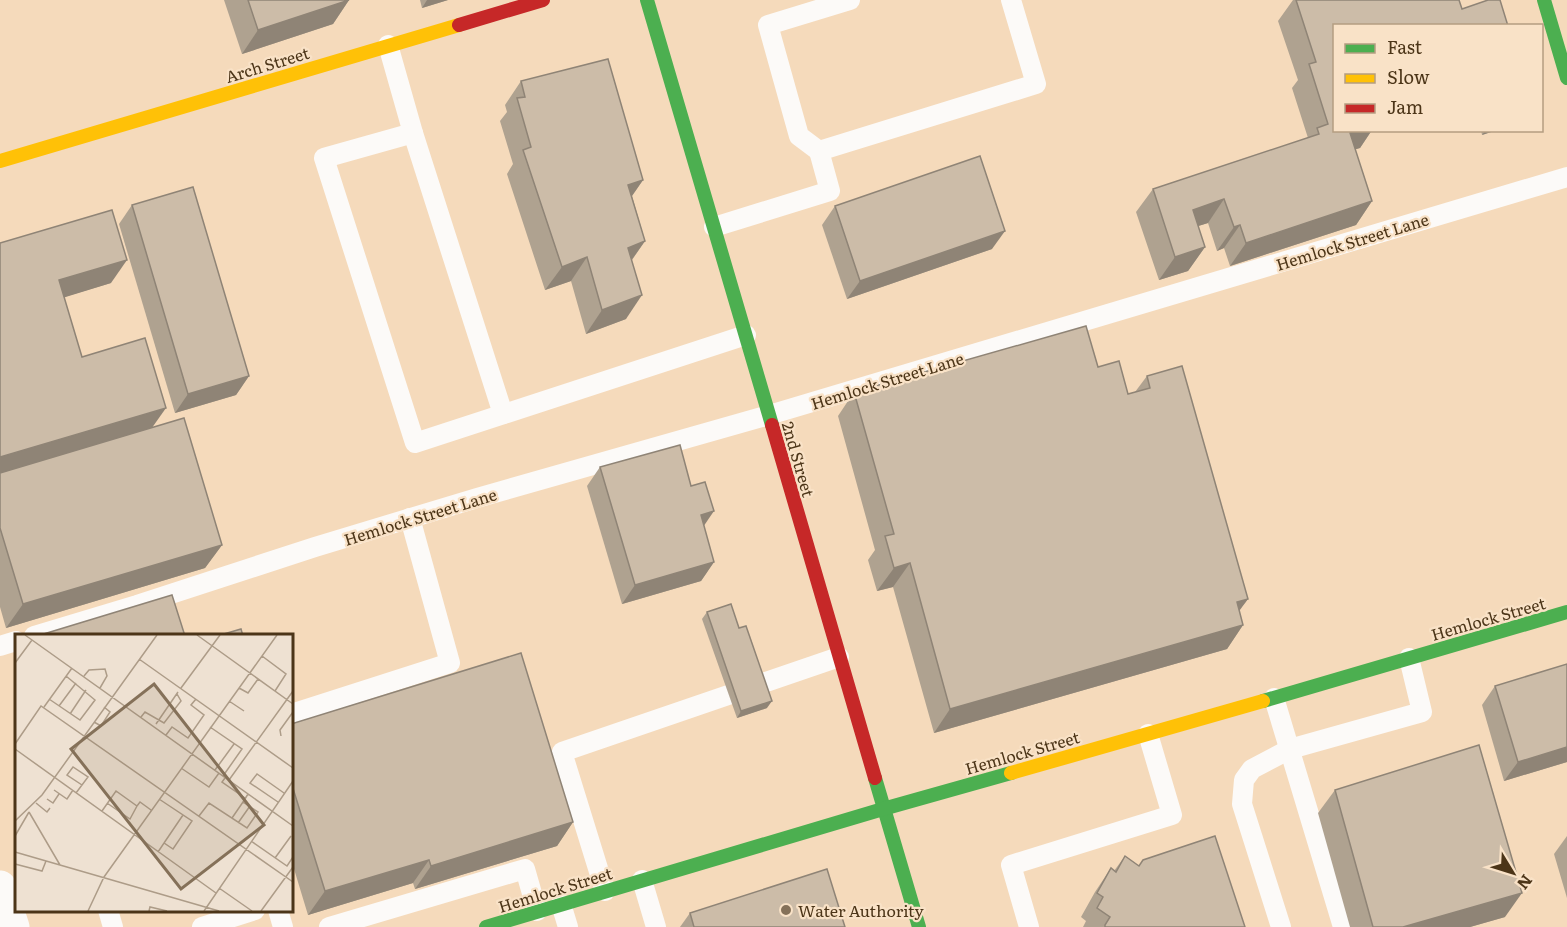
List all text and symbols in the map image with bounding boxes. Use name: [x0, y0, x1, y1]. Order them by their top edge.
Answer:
legend: [1333, 24, 1543, 132]
text: Fast: [1387, 33, 1423, 60]
street label: Arch Street: [222, 40, 312, 88]
text: Slow: [1387, 63, 1430, 90]
text: Jam: [1387, 93, 1423, 120]
street label: Hemlock Street Lane: [1273, 206, 1431, 276]
street label: Hemlock Street Lane: [808, 345, 966, 415]
street label: 2nd Street: [777, 418, 821, 500]
street label: Hemlock Street Lane: [341, 481, 499, 551]
street label: Hemlock Street: [1428, 590, 1549, 646]
inset map: [15, 634, 292, 912]
street label: Hemlock Street: [962, 724, 1083, 780]
north arrow: [1483, 843, 1543, 903]
street label: Hemlock Street: [495, 860, 615, 918]
text: N: [1512, 870, 1539, 896]
place label: Water Authority: [798, 898, 924, 922]
marker: Water Authority: [779, 903, 793, 917]

